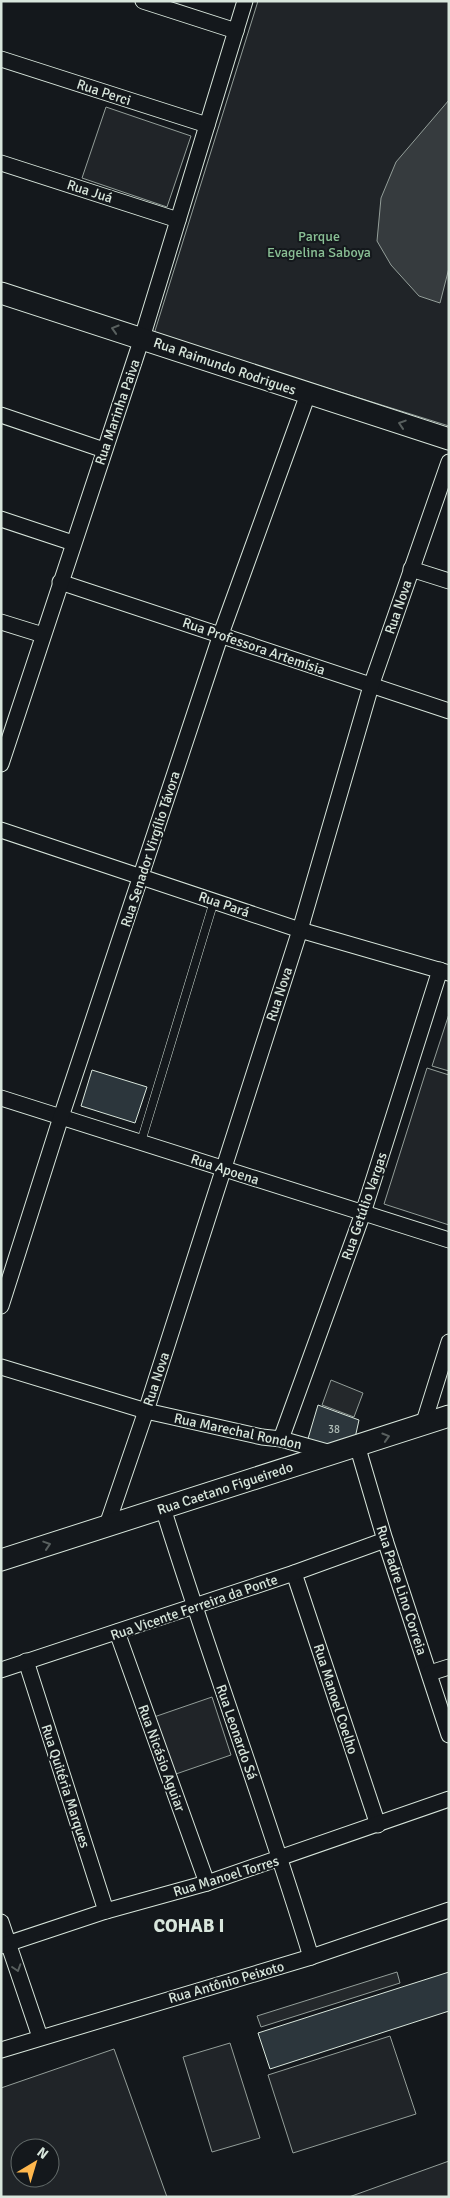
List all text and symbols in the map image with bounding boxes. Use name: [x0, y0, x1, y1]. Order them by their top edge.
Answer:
street label: Rua Perci: [75, 76, 133, 109]
street label: Rua Juá: [65, 176, 115, 207]
park label: Parque Evagelina Saboya: [267, 228, 371, 261]
one-way arrow: [111, 325, 120, 335]
street label: Rua Raimundo Rodrigues: [151, 334, 298, 399]
street label: Rua Marinha Paiva: [91, 357, 144, 467]
one-way arrow: [399, 420, 407, 430]
street label: Rua Nova: [381, 578, 416, 636]
street label: Rua Professora Artemísia: [180, 614, 327, 679]
street label: Rua Senador Virgílio Távora: [117, 769, 184, 929]
street label: Rua Pará: [196, 888, 252, 921]
street label: Rua Nova: [263, 965, 296, 1023]
street label: Rua Apoena: [188, 1150, 261, 1189]
street label: Rua Getúlio Vargas: [338, 1150, 391, 1262]
street label: Rua Nova: [140, 1350, 173, 1408]
street label: Rua Marechal Rondon: [172, 1410, 303, 1453]
house number: 38: [328, 1423, 340, 1436]
one-way arrow: [381, 1432, 389, 1442]
street label: Rua Caetano Figueiredo: [155, 1458, 295, 1518]
street label: Rua Padre Lino Correia: [373, 1523, 431, 1657]
one-way arrow: [43, 1540, 51, 1550]
street label: Rua Vicente Ferreira da Ponte: [108, 1571, 280, 1644]
street label: Rua Manoel Coelho: [310, 1642, 361, 1757]
street label: Rua Leonardo Sá: [212, 1682, 261, 1782]
street label: Rua Nicásio Aguiar: [134, 1702, 189, 1815]
street label: Rua Quitéria Marques: [37, 1722, 94, 1850]
street label: Rua Manoel Torres: [171, 1852, 281, 1901]
district label: COHAB I: [153, 1914, 225, 1938]
street label: Rua Antônio Peixoto: [166, 1958, 286, 2007]
one-way arrow: [11, 1963, 21, 1972]
north arrow: [10, 2138, 60, 2188]
text: N: [34, 2143, 52, 2163]

